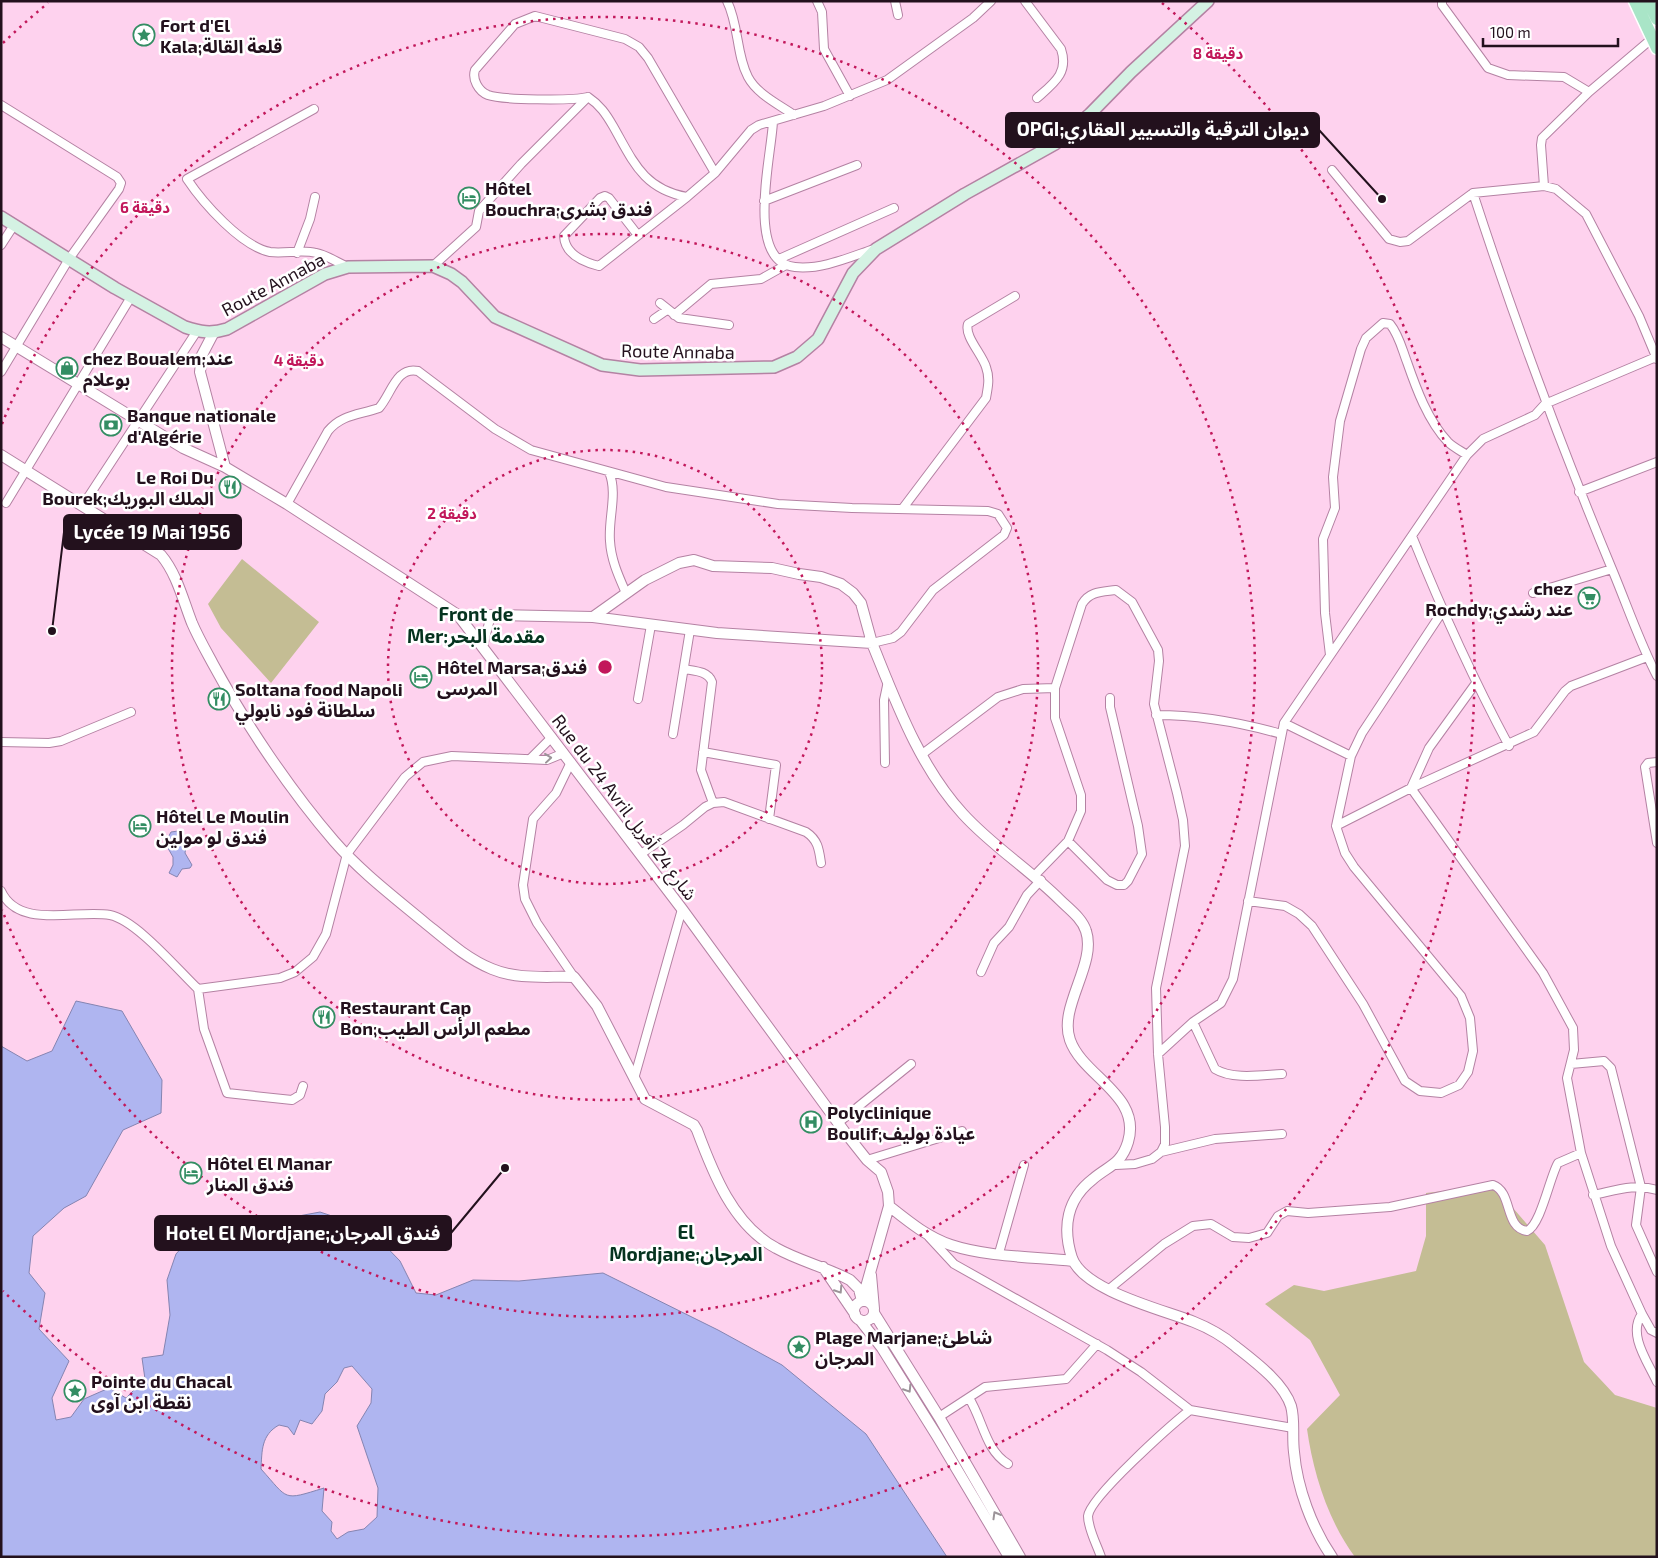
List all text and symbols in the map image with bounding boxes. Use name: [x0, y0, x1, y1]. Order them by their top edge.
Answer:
place label: Fort d'El Kala;قلعة القالة: [160, 14, 282, 57]
scale bar: [1483, 15, 1618, 47]
place icon: Fort d'El Kala;قلعة القالة: [132, 23, 156, 47]
text: 100 m: [1490, 23, 1531, 41]
text: 8 دقيقة: [1193, 44, 1243, 62]
callout: OPGI;ديوان الترقية والتسيير العقاري: [1006, 113, 1319, 147]
text: OPGI;ديوان الترقية والتسيير العقاري: [1017, 117, 1309, 144]
place label: Hôtel Bouchra;فندق بشرى: [485, 177, 652, 221]
hotel icon: Hôtel Bouchra;فندق بشرى: [457, 186, 481, 210]
text: 6 دقيقة: [120, 198, 170, 216]
street label: Route Annaba: [218, 248, 328, 320]
street label: Route Annaba: [621, 339, 735, 363]
place label: chez Boualem;عند بوعلام: [83, 347, 233, 393]
text: 4 دقيقة: [274, 351, 325, 369]
shop icon: chez Boualem;عند بوعلام: [55, 356, 79, 380]
place label: Banque nationale d'Algérie: [127, 404, 276, 447]
bank icon: Banque nationale d'Algérie: [99, 413, 123, 437]
place label: Le Roi Du Bourek;الملك البوريك: [42, 466, 214, 510]
restaurant icon: Le Roi Du Bourek;الملك البوريك: [218, 475, 242, 499]
text: 2 دقيقة: [427, 504, 477, 522]
callout: Lycée 19 Mai 1956: [64, 515, 241, 549]
text: Lycée 19 Mai 1956: [74, 520, 230, 544]
place label: chez Rochdy;عند رشدي: [1425, 577, 1573, 624]
supermarket icon: chez Rochdy;عند رشدي: [1577, 586, 1601, 610]
district label: Front de Mer;مقدمة البحر: [407, 602, 545, 648]
place label: Hôtel Marsa;فندق المرسى: [437, 656, 587, 700]
centre of rings: [596, 658, 614, 676]
hotel icon: Hôtel Marsa;فندق المرسى: [409, 665, 433, 689]
place label: Soltana food Napoli سلطانة فود نابولي: [235, 678, 403, 725]
restaurant icon: Soltana food Napoli سلطانة فود نابولي: [207, 687, 231, 711]
street label: Rue du 24 Avril شارع 24 أفريل: [545, 710, 702, 907]
one-way arrow: [544, 753, 552, 764]
place label: Hôtel Le Moulin فندق لو مولين: [156, 805, 289, 848]
hotel icon: Hôtel Le Moulin فندق لو مولين: [128, 814, 152, 838]
place label: Restaurant Cap Bon;مطعم الرأس الطيب: [340, 996, 531, 1042]
restaurant icon: Restaurant Cap Bon;مطعم الرأس الطيب: [312, 1005, 336, 1029]
place label: Polyclinique Boulif;عيادة بوليف: [827, 1101, 975, 1144]
hospital icon: Polyclinique Boulif;عيادة بوليف: [799, 1110, 823, 1134]
place label: Hôtel El Manar فندق المنار: [206, 1152, 333, 1196]
hotel icon: Hôtel El Manar فندق المنار: [179, 1161, 203, 1185]
callout: Hotel El Mordjane;فندق المرجان: [155, 1216, 451, 1250]
district label: El Mordjane;المرجان: [609, 1220, 763, 1266]
text: Hotel El Mordjane;فندق المرجان: [166, 1221, 440, 1245]
one-way arrow: [833, 1284, 842, 1294]
place label: Plage Marjane;شاطئ المرجان: [815, 1326, 992, 1370]
place icon: Plage Marjane;شاطئ المرجان: [787, 1335, 811, 1359]
place label: Pointe du Chacal نقطة ابن آوى: [91, 1370, 232, 1413]
place icon: Pointe du Chacal نقطة ابن آوى: [63, 1379, 87, 1403]
one-way arrow: [901, 1384, 911, 1393]
one-way arrow: [992, 1511, 1002, 1520]

